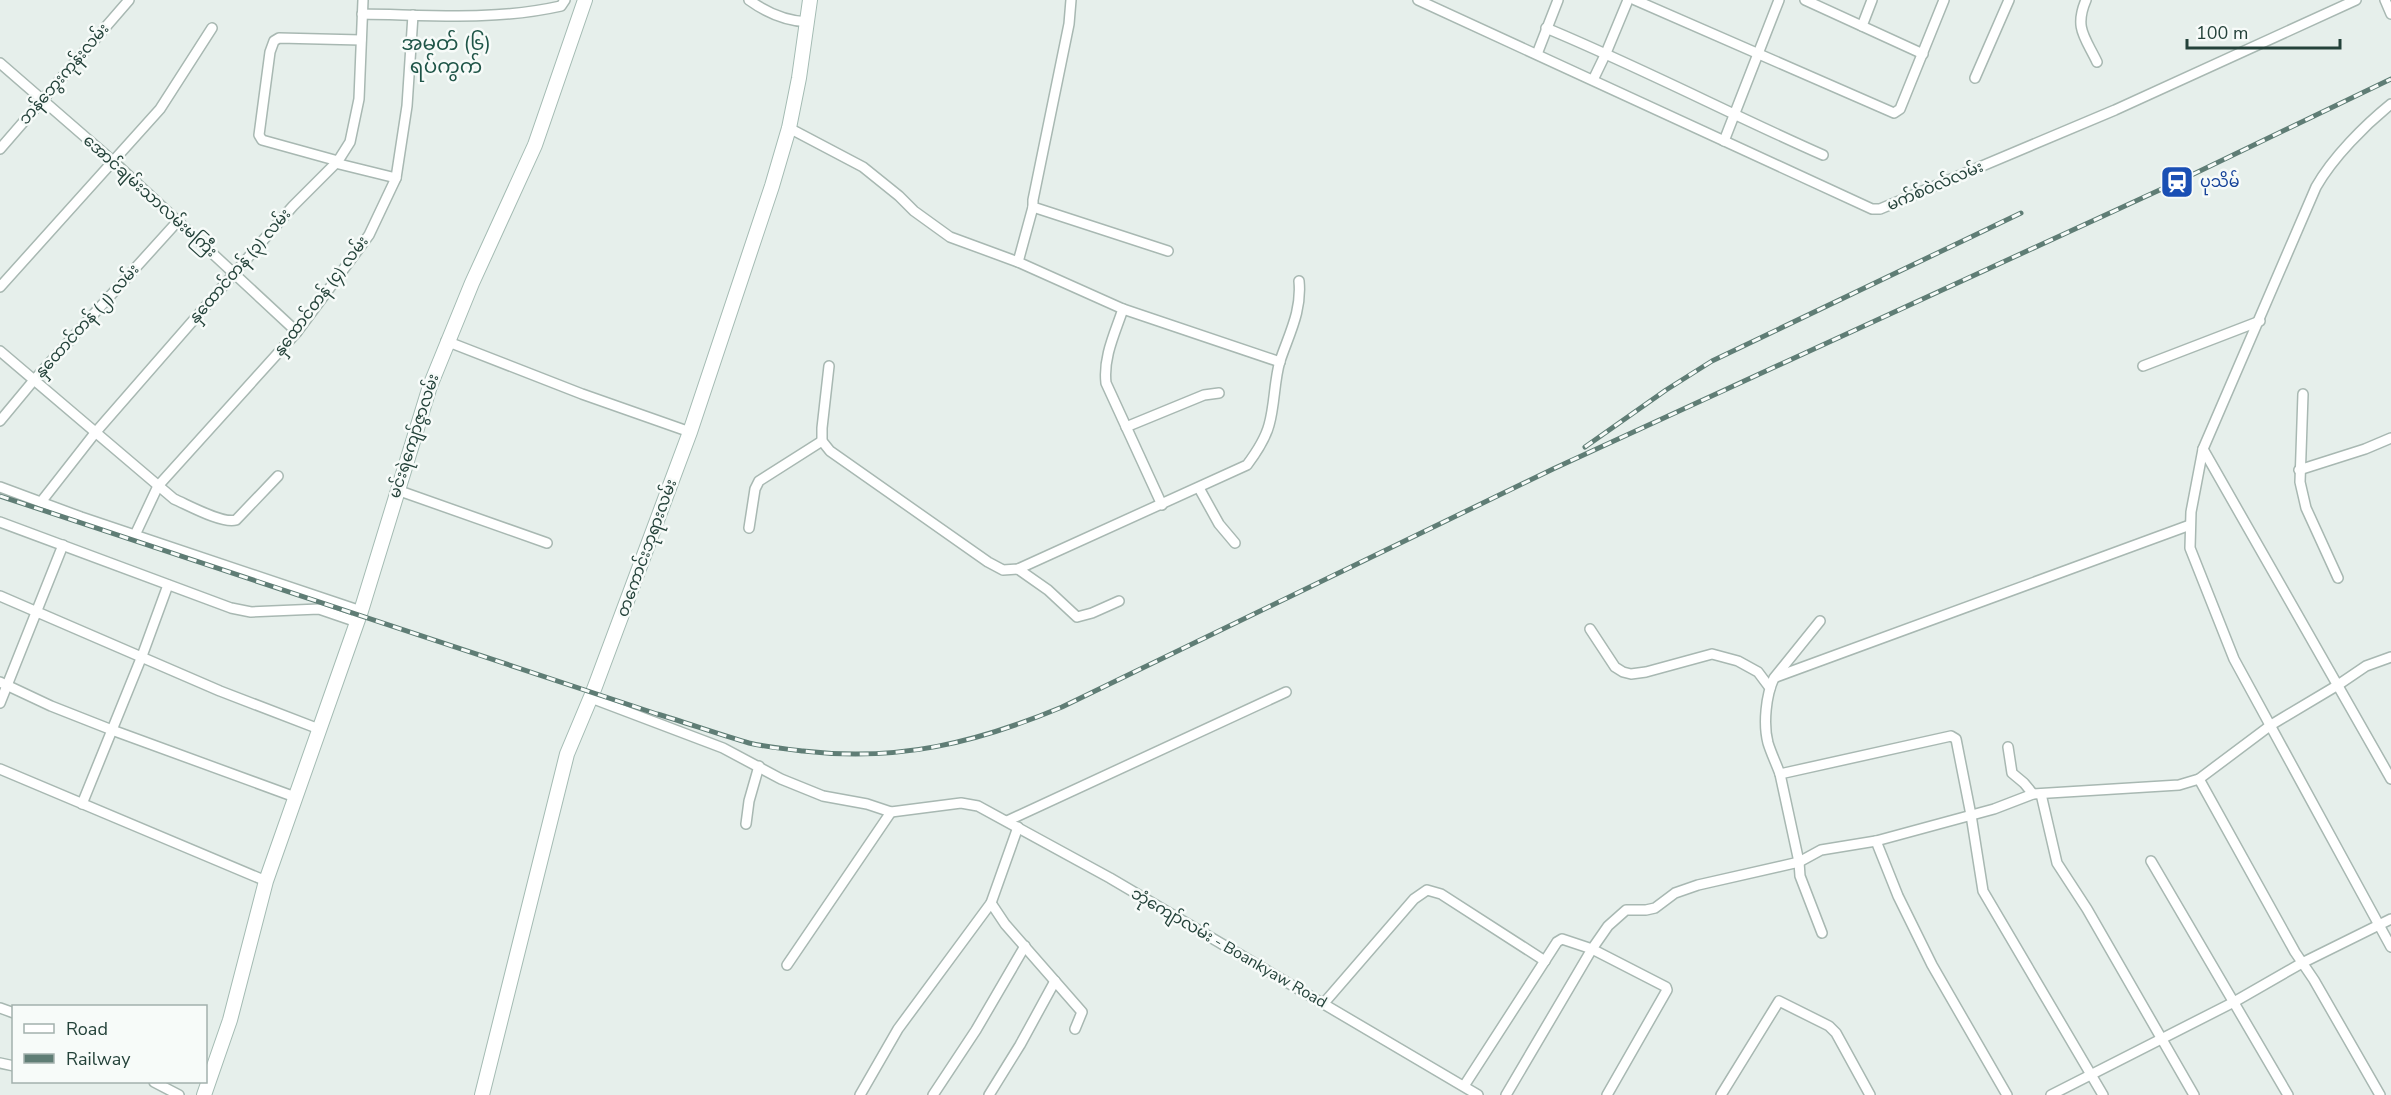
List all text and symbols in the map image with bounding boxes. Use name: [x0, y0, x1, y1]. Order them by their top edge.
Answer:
scale bar: [2187, 12, 2340, 50]
street label: ဘန်ဘွေးကုန်းလမ်း: [13, 18, 116, 131]
text: 100 m: [2196, 21, 2248, 45]
district label: အမှတ် (၆) ရပ်ကွက်: [401, 29, 491, 82]
street label: အောင်ချမ်းသာလမ်းမကြီး: [77, 129, 223, 264]
street label: မက်စ်ဝဲလ်လမ်း: [1883, 155, 1987, 216]
station icon: ပုသိမ်: [2159, 164, 2195, 200]
place label: ပုသိမ်: [2200, 170, 2240, 196]
street label: နှထောင်တန် (၃) လမ်း: [183, 203, 298, 330]
street label: နှထောင်တန် (၄) လမ်း: [268, 231, 376, 362]
street label: နှထောင်တန် (၂) လမ်း: [29, 259, 146, 385]
street label: မင်းရဲကျော်ဇွာလမ်း: [383, 371, 446, 502]
street label: တကောင်းဘုရားလမ်း: [611, 476, 685, 621]
street label: ဘုံကျော်လမ်း - Boankyaw Road: [1125, 882, 1332, 1016]
legend: [12, 1005, 207, 1083]
text: Road: [66, 1017, 108, 1041]
text: Railway: [66, 1047, 131, 1071]

